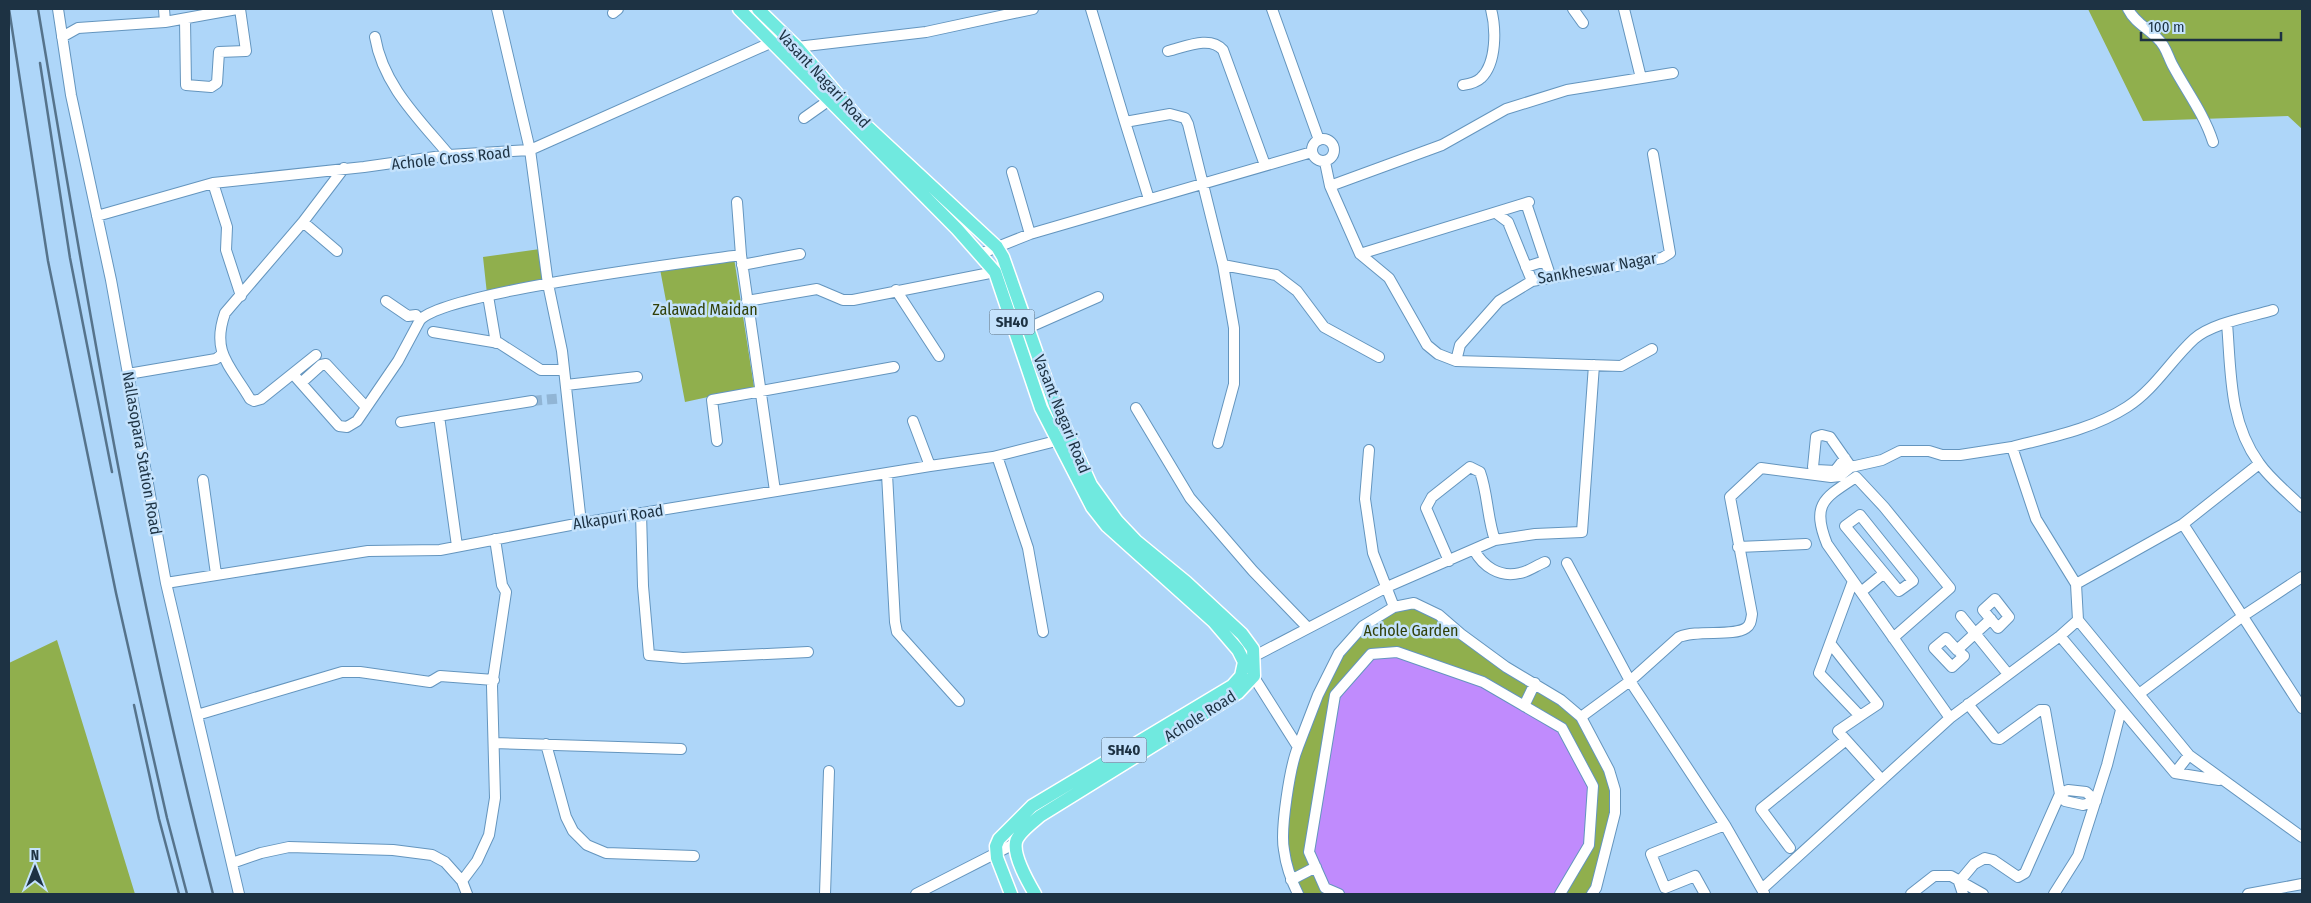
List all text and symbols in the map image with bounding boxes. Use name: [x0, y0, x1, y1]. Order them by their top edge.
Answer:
scale bar: [2141, 10, 2281, 42]
text: 100 m: [2148, 18, 2185, 36]
street label: Vasant Nagari Road: [774, 26, 874, 132]
street label: Achole Cross Road: [390, 142, 512, 174]
street label: Sankheswar Nagar: [1536, 248, 1658, 288]
park label: Zalawad Maidan: [652, 300, 758, 319]
road number: SH40: [990, 310, 1034, 334]
street label: Vasant Nagari Road: [1030, 352, 1094, 476]
street label: Nallasopara Station Road: [118, 370, 166, 536]
street label: Alkapuri Road: [572, 500, 664, 534]
park label: Achole Garden: [1364, 621, 1458, 640]
street label: Achole Road: [1161, 686, 1239, 746]
road number: SH40: [1102, 738, 1146, 762]
north arrow: [10, 843, 60, 893]
text: N: [31, 847, 39, 864]

